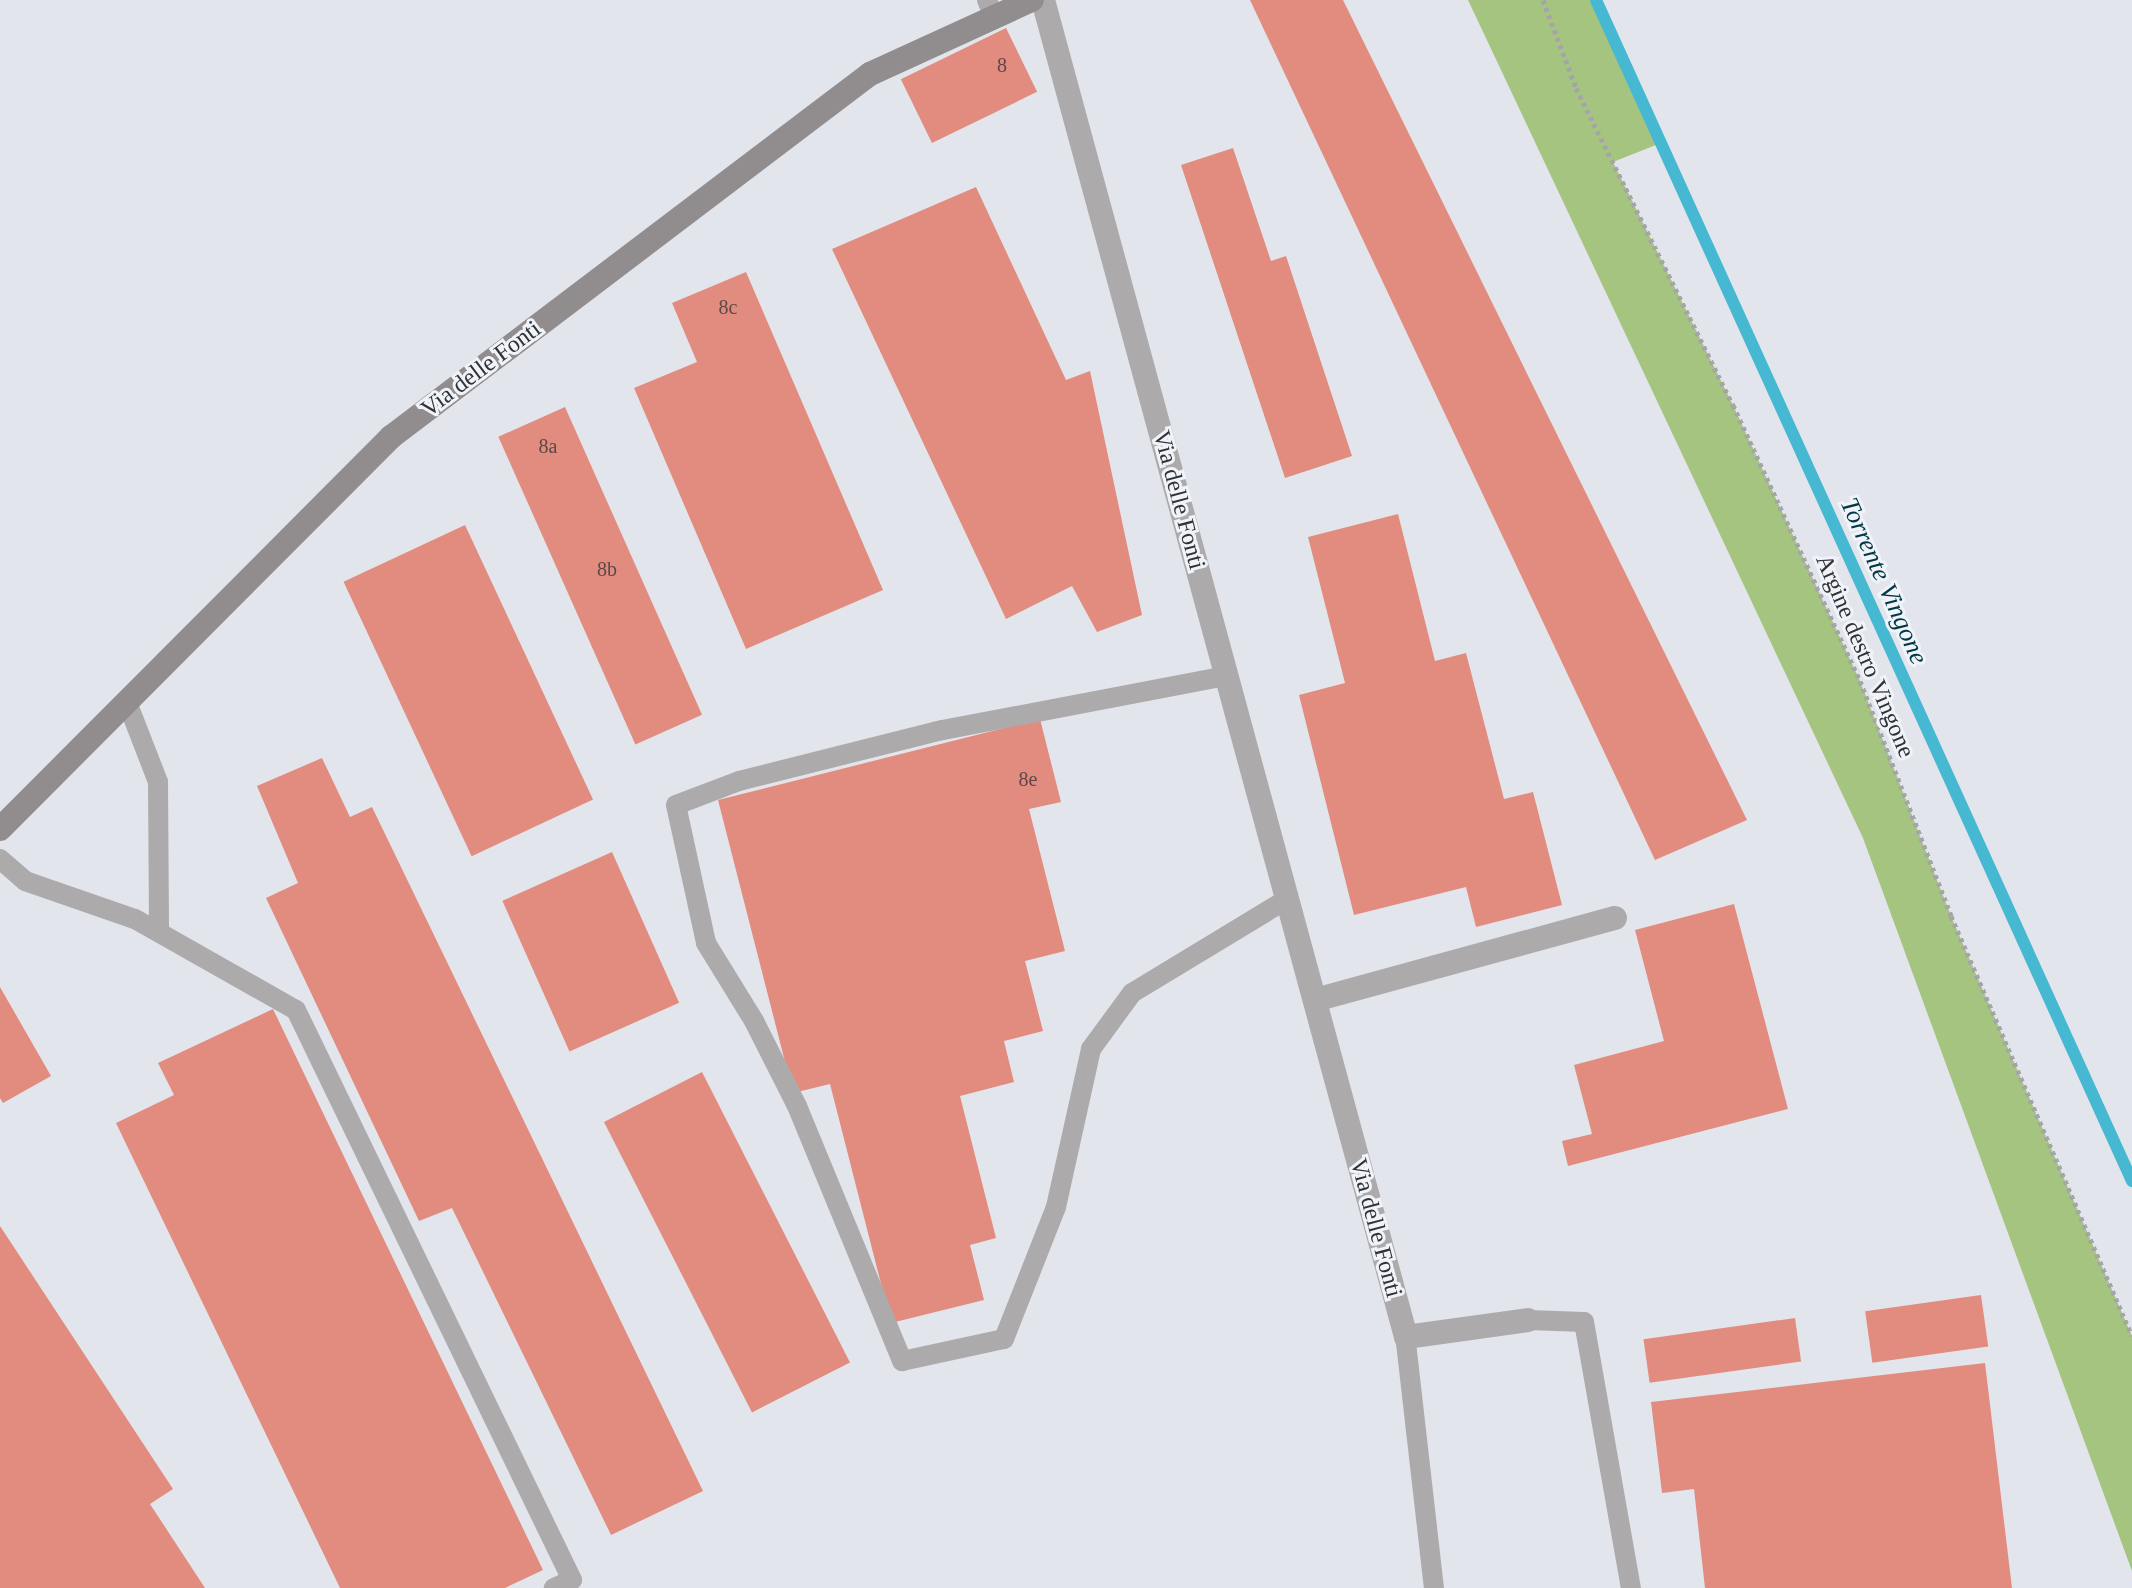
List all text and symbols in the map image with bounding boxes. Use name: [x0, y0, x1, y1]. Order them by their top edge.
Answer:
house number: 8: [997, 53, 1007, 77]
house number: 8c: [719, 295, 737, 319]
street label: Via delle Fonti: [415, 315, 547, 423]
street label: Via delle Fonti: [1147, 427, 1211, 573]
house number: 8a: [539, 434, 557, 458]
water label: Torrente Vingone: [1833, 493, 1935, 669]
street label: Argine destro Vingone: [1809, 550, 1921, 762]
house number: 8b: [597, 557, 617, 581]
house number: 8e: [1019, 767, 1037, 791]
street label: Via delle Fonti: [1344, 1155, 1408, 1301]

